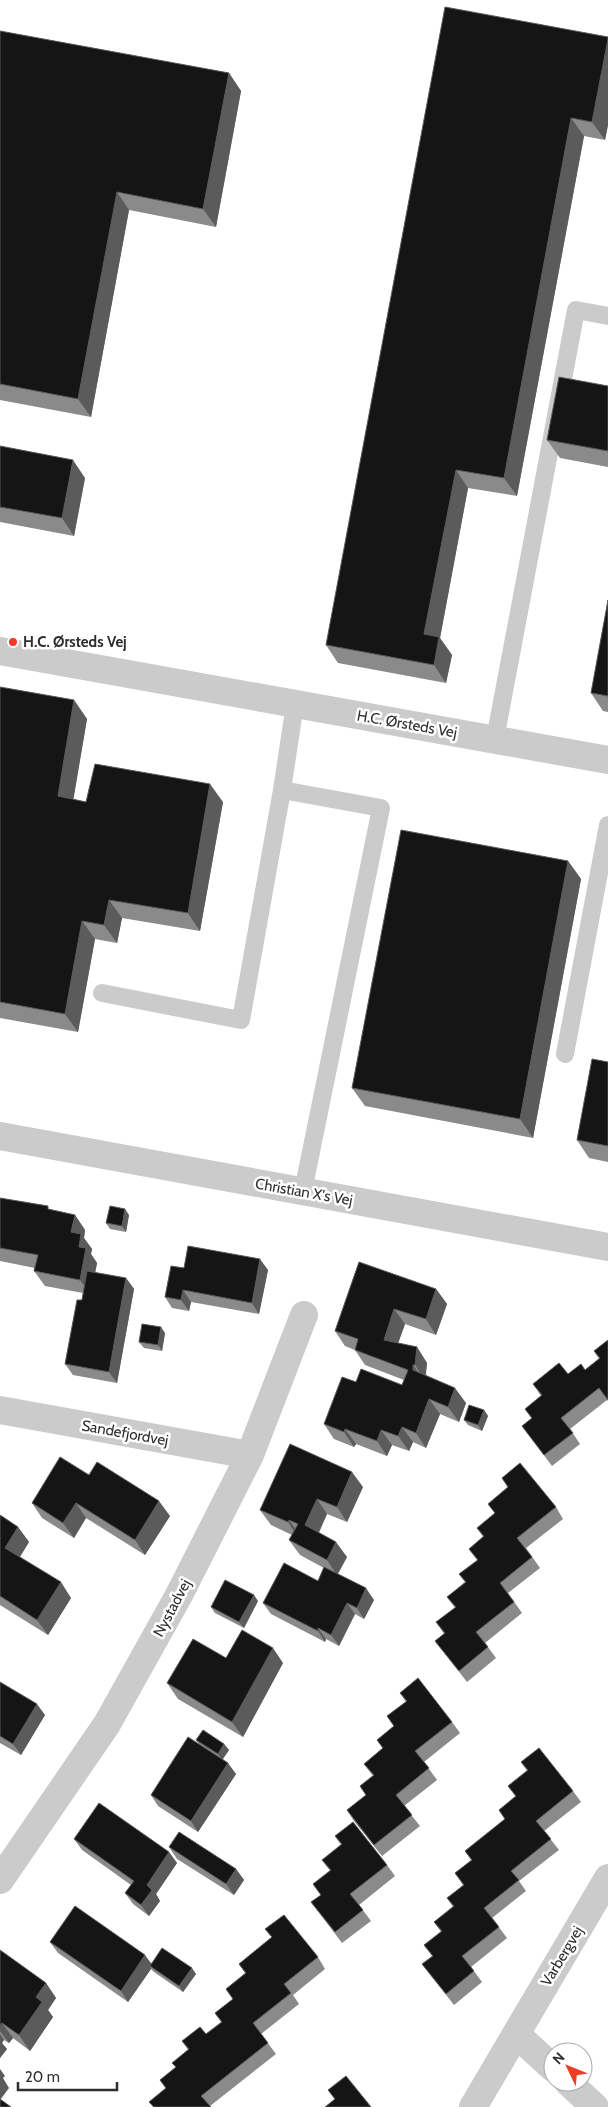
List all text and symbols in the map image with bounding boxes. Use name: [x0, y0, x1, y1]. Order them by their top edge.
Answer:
place label: H.C. Ørsteds Vej: [23, 633, 127, 651]
marker: H.C. Ørsteds Vej: [7, 636, 19, 648]
street label: H.C. Ørsteds Vej: [356, 706, 458, 742]
street label: Christian X's Vej: [254, 1175, 354, 1209]
street label: Sandefjordvej: [80, 1417, 170, 1449]
street label: Nystadvej: [149, 1576, 195, 1640]
street label: Varbergvej: [537, 1923, 587, 1989]
north arrow: [543, 2042, 593, 2092]
text: N: [549, 2048, 568, 2068]
scale bar: [18, 2060, 116, 2092]
text: 20 m: [25, 2068, 60, 2086]

